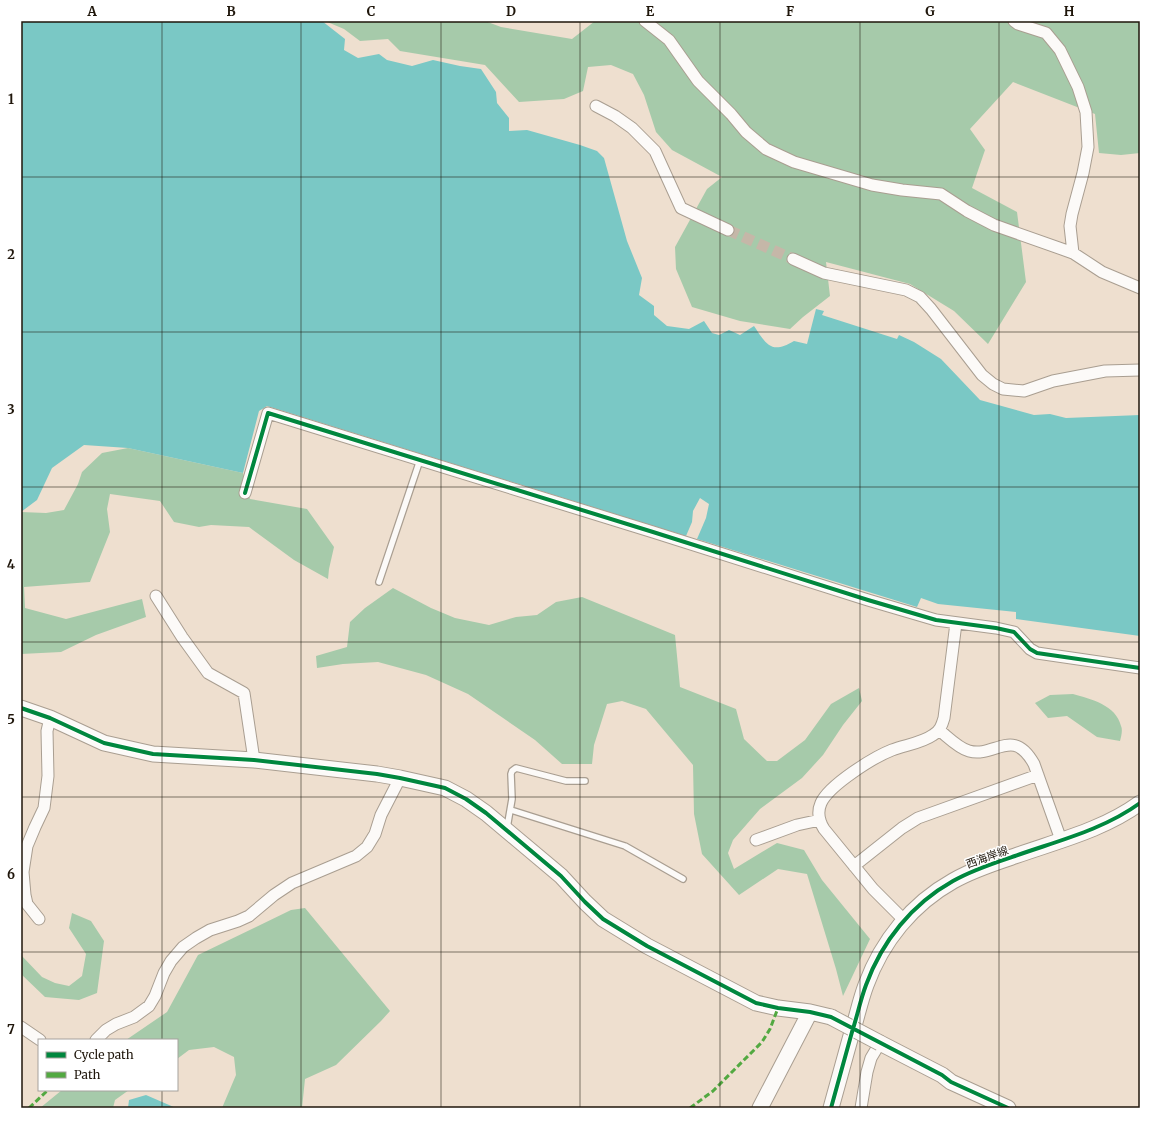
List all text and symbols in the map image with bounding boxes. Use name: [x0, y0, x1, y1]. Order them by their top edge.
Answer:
text: A: [86, 3, 97, 20]
text: B: [226, 3, 236, 20]
text: C: [367, 3, 376, 20]
text: D: [506, 3, 516, 20]
text: E: [646, 3, 655, 20]
text: F: [786, 3, 794, 20]
text: G: [925, 3, 935, 20]
text: H: [1064, 3, 1075, 20]
text: 1: [8, 91, 14, 108]
text: 2: [7, 246, 15, 263]
text: 3: [7, 401, 15, 418]
text: 4: [7, 556, 16, 573]
text: 5: [7, 711, 15, 728]
street label: 西海岸線: [964, 843, 1010, 871]
text: 6: [7, 866, 15, 883]
text: 7: [7, 1021, 15, 1038]
legend: [38, 1039, 178, 1091]
text: Cycle path: [74, 1047, 134, 1062]
text: Path: [74, 1067, 100, 1082]

